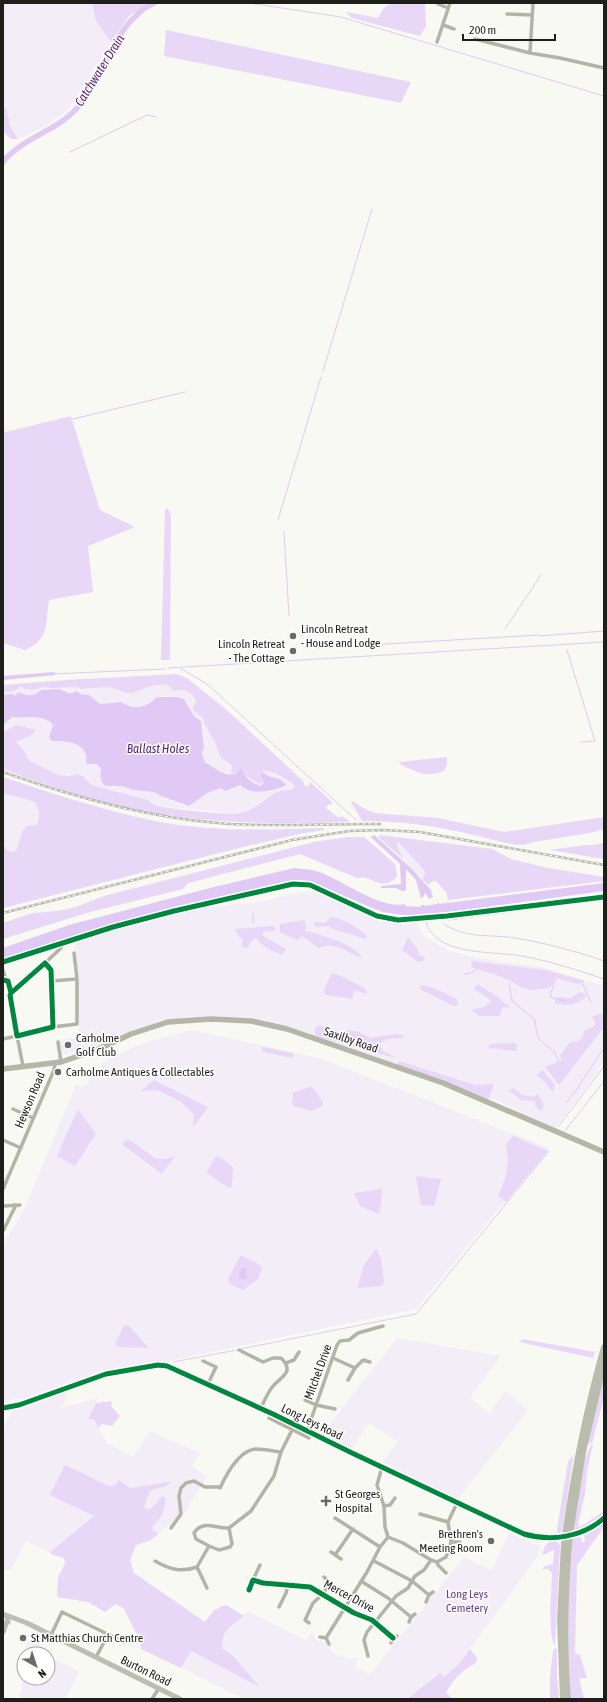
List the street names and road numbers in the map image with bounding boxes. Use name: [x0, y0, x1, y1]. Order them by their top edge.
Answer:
street label: Saxilby Road: [322, 1024, 380, 1056]
street label: Hewson Road: [12, 1070, 48, 1130]
street label: Mitchel Drive: [302, 1342, 334, 1402]
street label: Long Leys Road: [279, 1401, 345, 1443]
street label: Mercer Drive: [321, 1577, 377, 1615]
street label: Burton Road: [119, 1653, 173, 1689]

